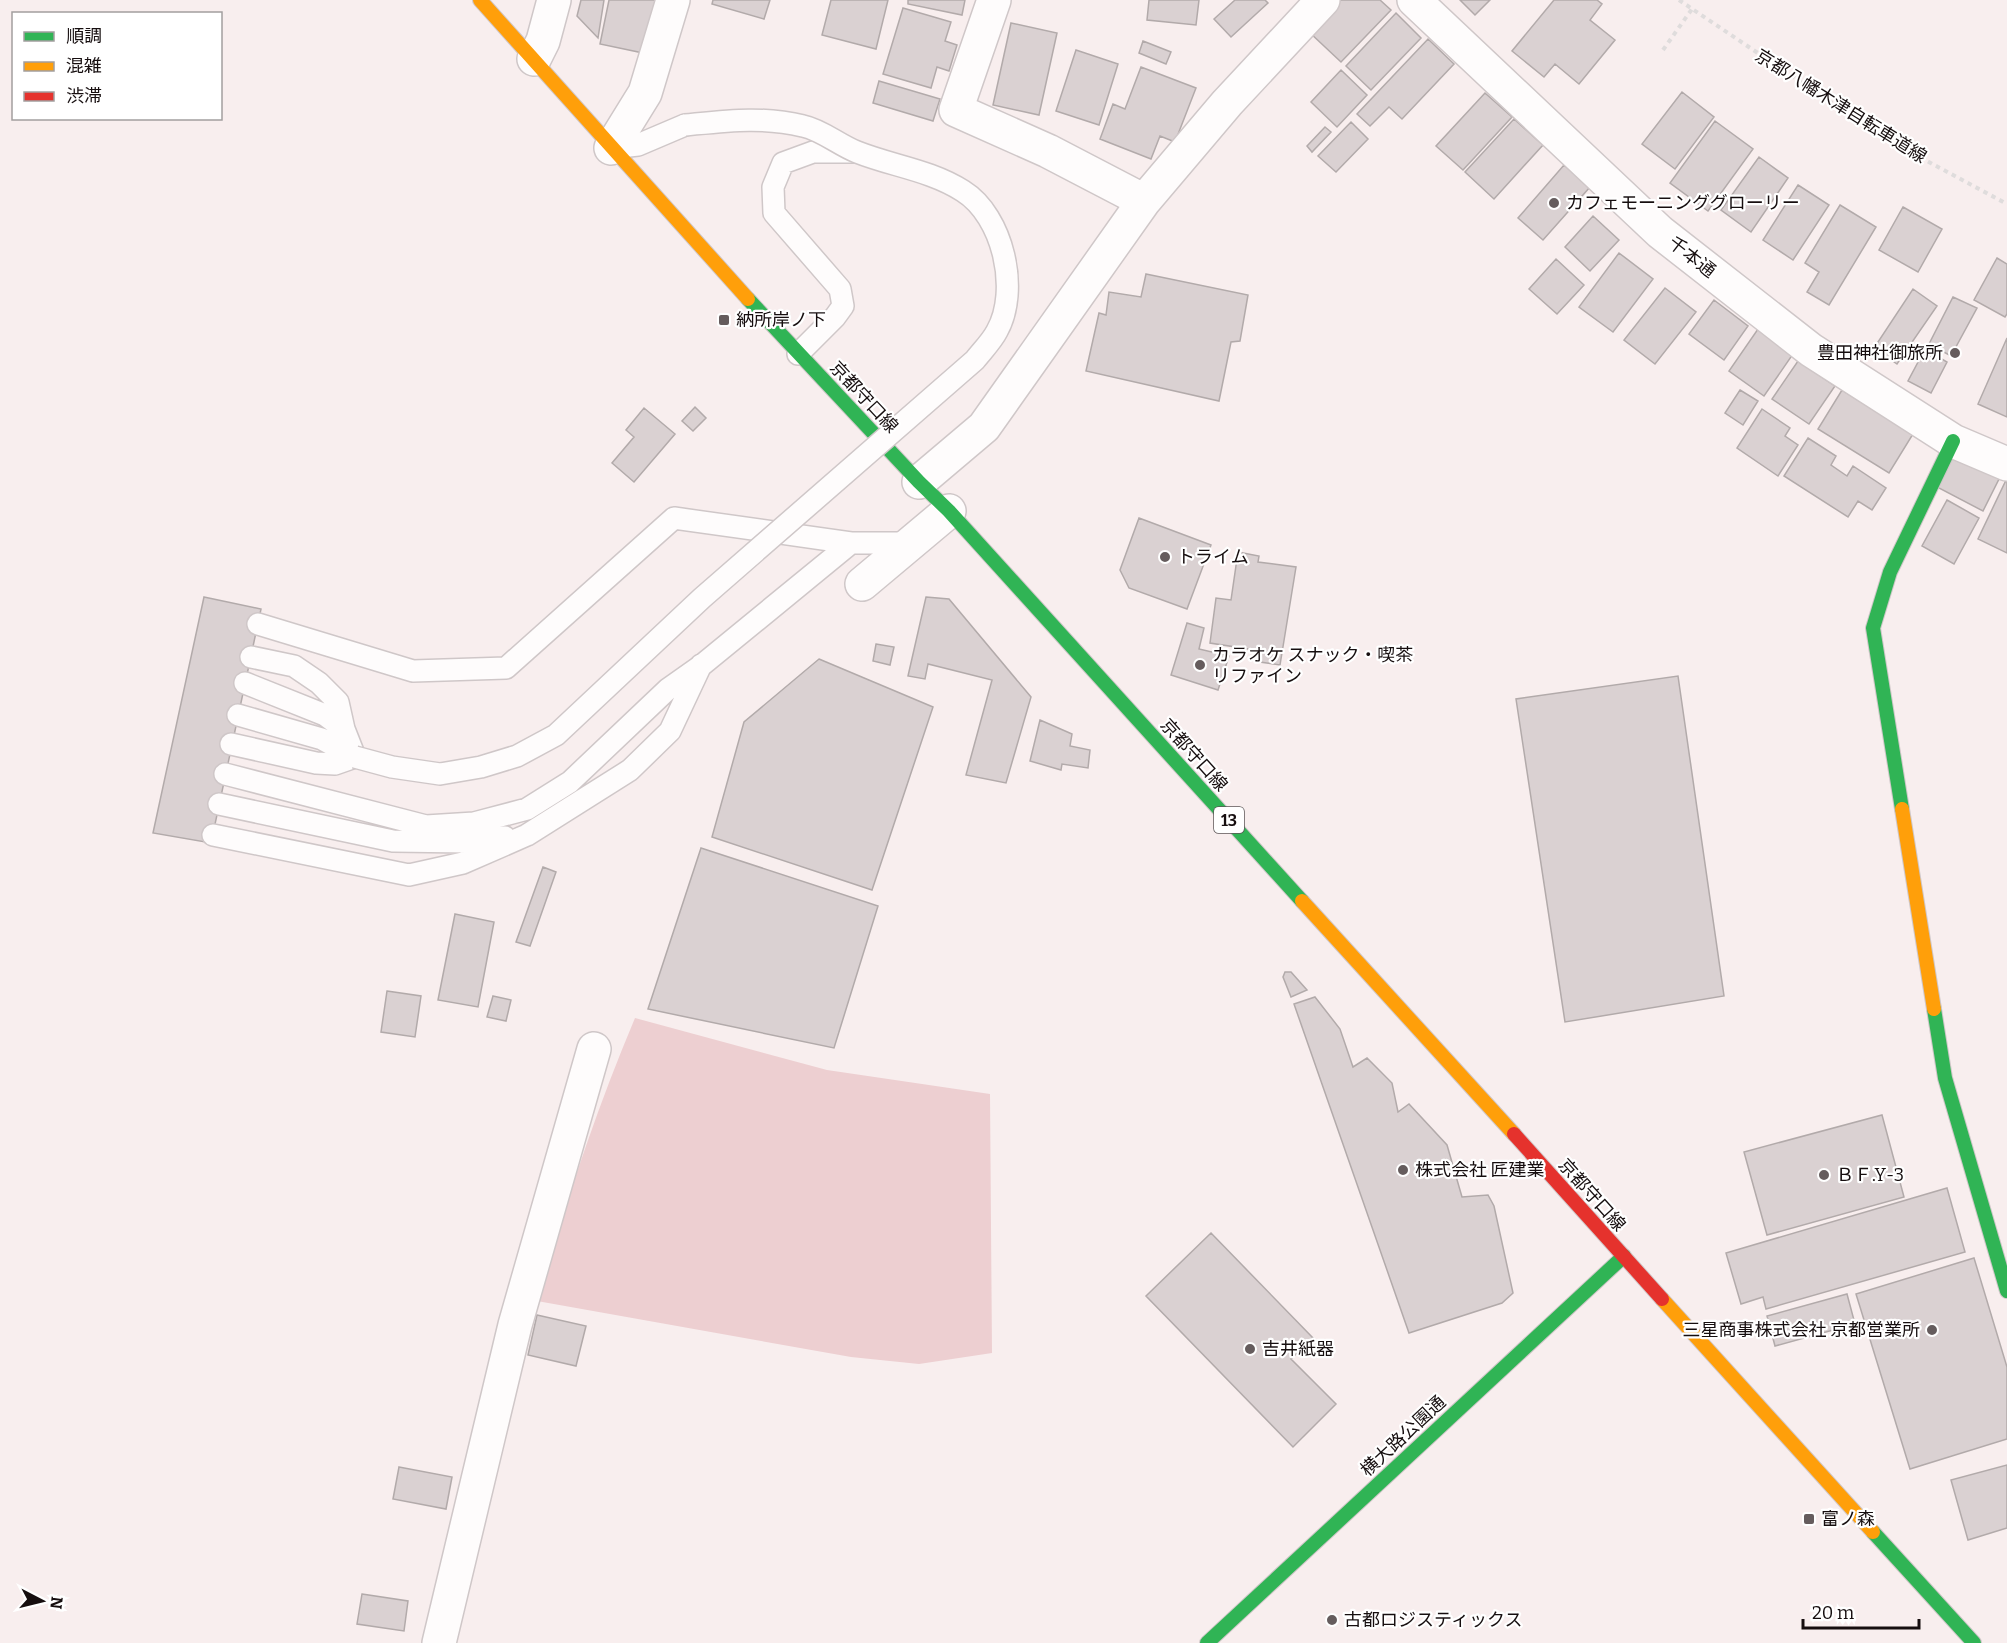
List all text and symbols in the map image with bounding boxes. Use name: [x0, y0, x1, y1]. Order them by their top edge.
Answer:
legend: [12, 12, 222, 120]
text: 順調: [66, 25, 102, 47]
street label: 京都八幡木津自転車道線: [1751, 44, 1931, 168]
text: 混雑: [66, 55, 102, 77]
text: 渋滞: [66, 85, 102, 107]
place label: カフェモーニンググローリー: [1566, 192, 1800, 214]
marker: カフェモーニンググローリー: [1547, 196, 1561, 210]
street label: 千本通: [1664, 232, 1720, 282]
place label: 納所岸ノ下: [736, 309, 826, 331]
marker: 納所岸ノ下: [717, 313, 731, 327]
place label: 豊田神社御旅所: [1817, 342, 1943, 364]
marker: 豊田神社御旅所: [1948, 346, 1962, 360]
street label: 京都守口線: [825, 357, 903, 437]
place label: トライム: [1177, 546, 1249, 568]
marker: トライム: [1158, 550, 1172, 564]
place label: カラオケ スナック・喫茶 リファイン: [1212, 644, 1413, 687]
marker: カラオケ スナック・喫茶 リファイン: [1193, 658, 1207, 672]
street label: 京都守口線: [1156, 714, 1232, 796]
road number: 13: [1214, 807, 1244, 833]
street label: 京都守口線: [1554, 1154, 1630, 1236]
place label: 株式会社 匠建業: [1415, 1159, 1545, 1181]
marker: 株式会社 匠建業: [1396, 1163, 1410, 1177]
place label: ＢＦ.Y-3: [1836, 1164, 1904, 1186]
marker: ＢＦ.Y-3: [1817, 1168, 1831, 1182]
place label: 三星商事株式会社 京都営業所: [1682, 1319, 1920, 1341]
marker: 三星商事株式会社 京都営業所: [1925, 1323, 1939, 1337]
place label: 吉井紙器: [1262, 1338, 1334, 1360]
marker: 吉井紙器: [1243, 1342, 1257, 1356]
street label: 横大路公園通: [1356, 1391, 1450, 1481]
place label: 富ノ森: [1821, 1508, 1875, 1530]
marker: 富ノ森: [1802, 1512, 1816, 1526]
north arrow: [12, 1571, 72, 1631]
scale bar: [1803, 1592, 1918, 1630]
text: N: [46, 1595, 67, 1610]
text: 20 m: [1812, 1602, 1854, 1624]
place label: 古都ロジスティックス: [1344, 1609, 1522, 1631]
marker: 古都ロジスティックス: [1325, 1613, 1339, 1627]

